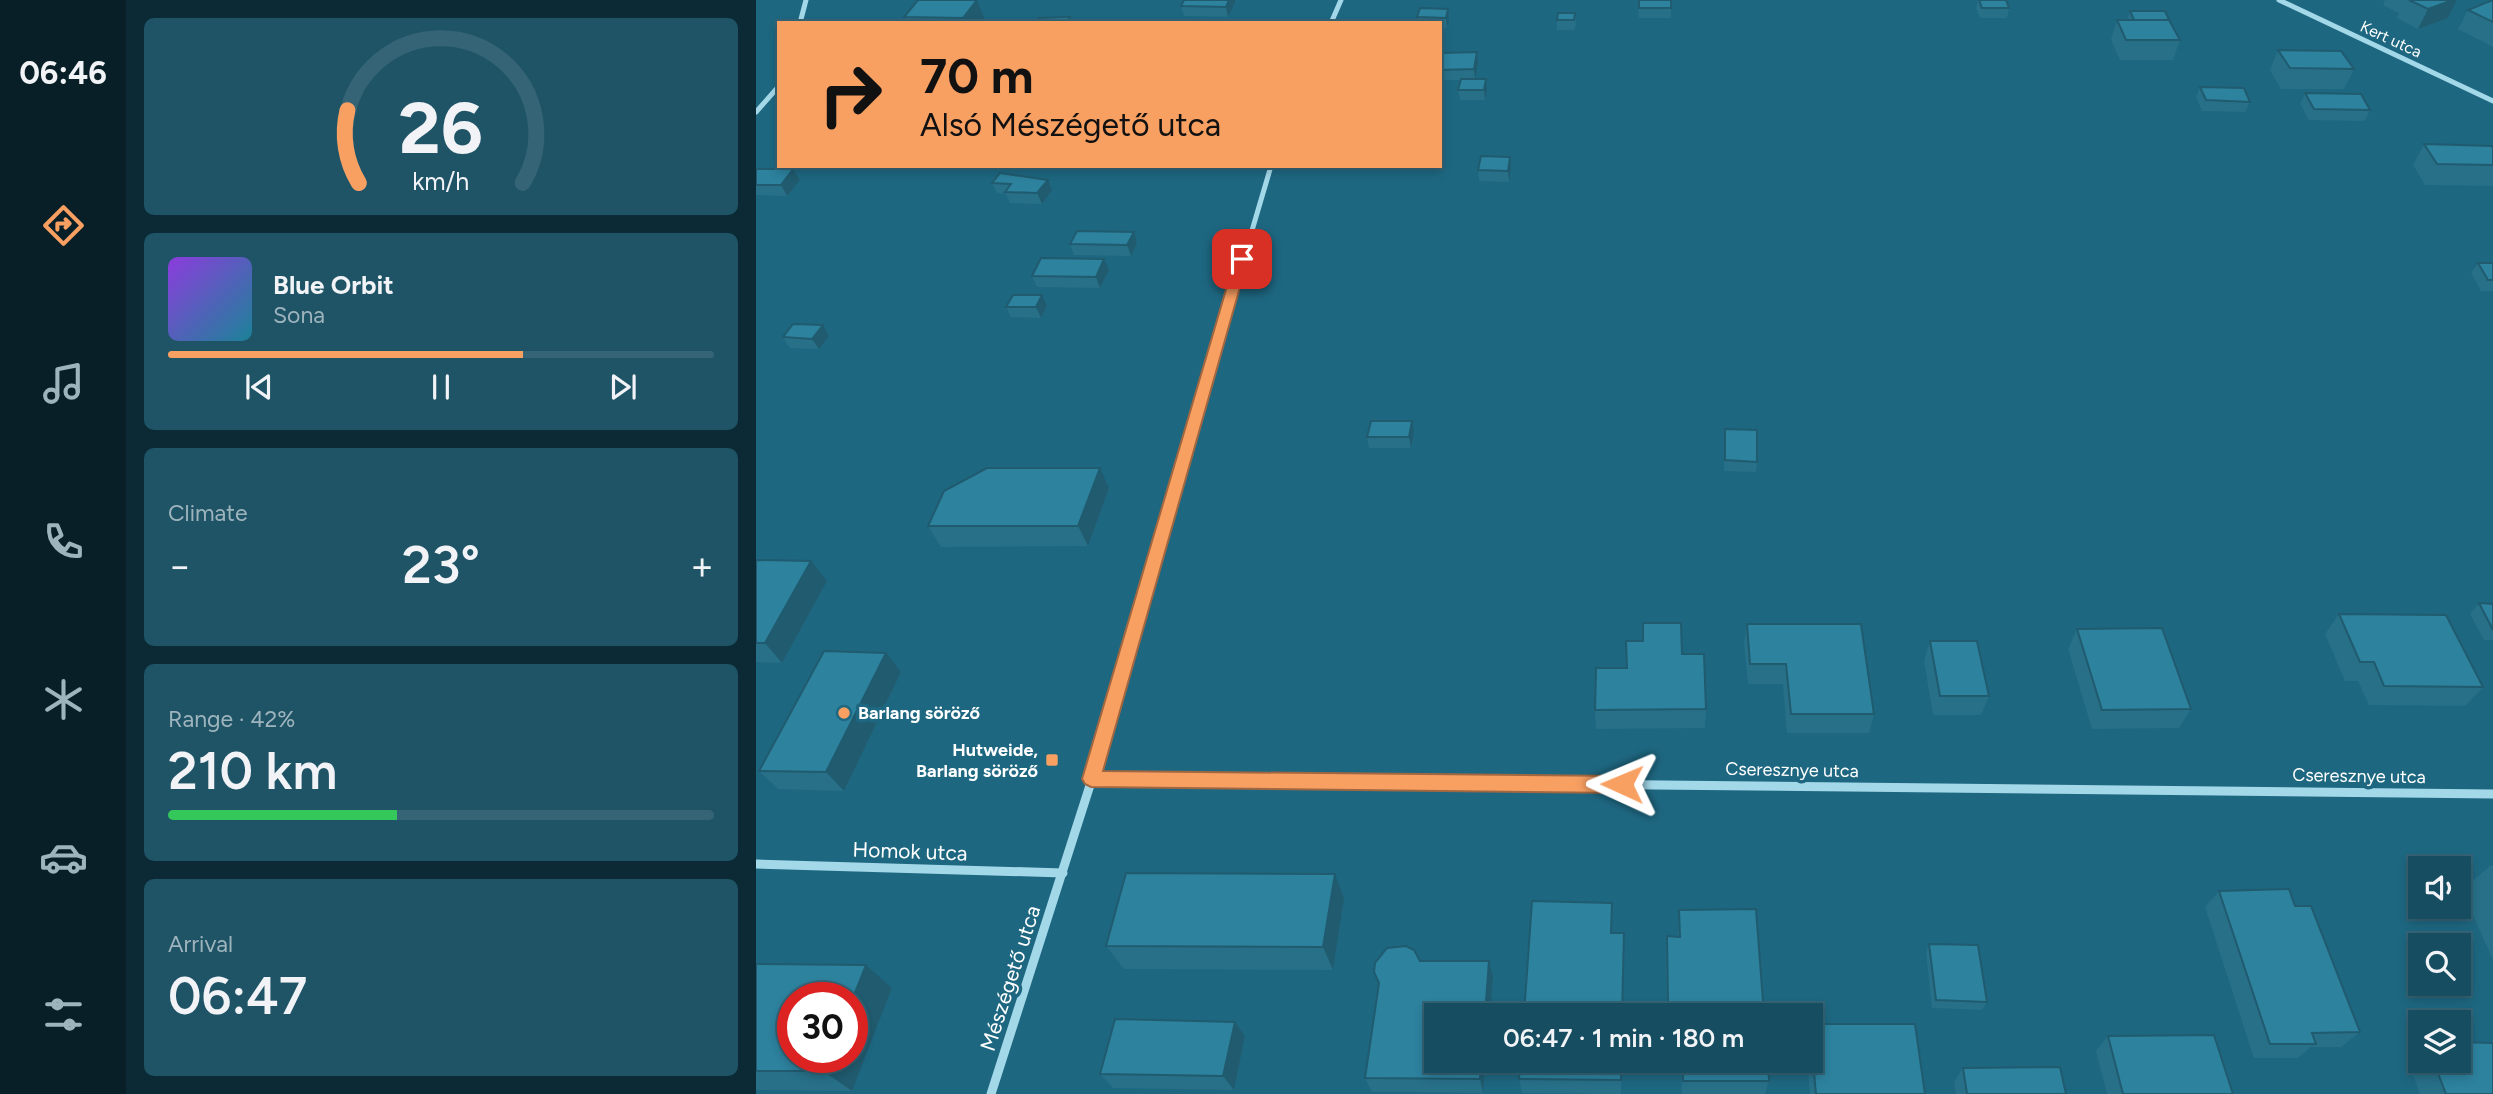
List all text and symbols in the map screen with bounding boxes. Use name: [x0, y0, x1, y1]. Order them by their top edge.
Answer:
street label: Kert utca: [2357, 17, 2425, 61]
text: 70 m: [920, 46, 1033, 105]
icon: right: [805, 49, 896, 140]
text: 06:46: [19, 54, 107, 92]
text: 26: [399, 84, 483, 171]
text: Alsó Mészégető utca: [920, 106, 1221, 144]
text: km/h: [412, 165, 470, 195]
icon: directions: [39, 201, 88, 250]
pin: [1212, 229, 1272, 289]
icon: arrive: [1223, 240, 1261, 278]
text: Blue Orbit: [273, 269, 394, 301]
text: Sona: [273, 301, 325, 329]
icon: music: [39, 359, 88, 408]
icon: previous: [240, 368, 278, 406]
icon: pause: [422, 368, 460, 406]
icon: next: [604, 368, 642, 406]
text: Climate: [168, 499, 247, 527]
icon: phone: [39, 517, 88, 566]
text: 23°: [402, 534, 480, 596]
text: −: [168, 543, 192, 589]
text: +: [690, 543, 714, 589]
icon: climate: [39, 675, 88, 724]
place label: Barlang söröző: [858, 702, 980, 724]
text: Range · 42%: [168, 705, 295, 733]
marker: Barlang söröző: [836, 705, 852, 721]
place label: Hutweide, Barlang söröző: [916, 739, 1039, 782]
text: 210 km: [168, 740, 337, 802]
position arrow: [1585, 747, 1659, 821]
marker: Hutweide, Barlang söröző: [1044, 752, 1060, 768]
street label: Cseresznye utca: [1725, 758, 1859, 782]
street label: Cseresznye utca: [2292, 764, 2426, 788]
icon: car: [39, 833, 88, 882]
street label: Homok utca: [852, 836, 968, 866]
map controls: [2408, 856, 2471, 1073]
button: sound: [2408, 856, 2471, 919]
street label: Mészégető utca: [975, 902, 1045, 1054]
text: Arrival: [168, 930, 233, 958]
button: search: [2408, 933, 2471, 996]
text: 06:47: [168, 965, 307, 1027]
speed limit sign: 30: [777, 982, 868, 1073]
icon: filters: [39, 990, 88, 1039]
button: layers: [2408, 1010, 2471, 1073]
text: 06:47 · 1 min · 180 m: [1503, 1022, 1744, 1054]

